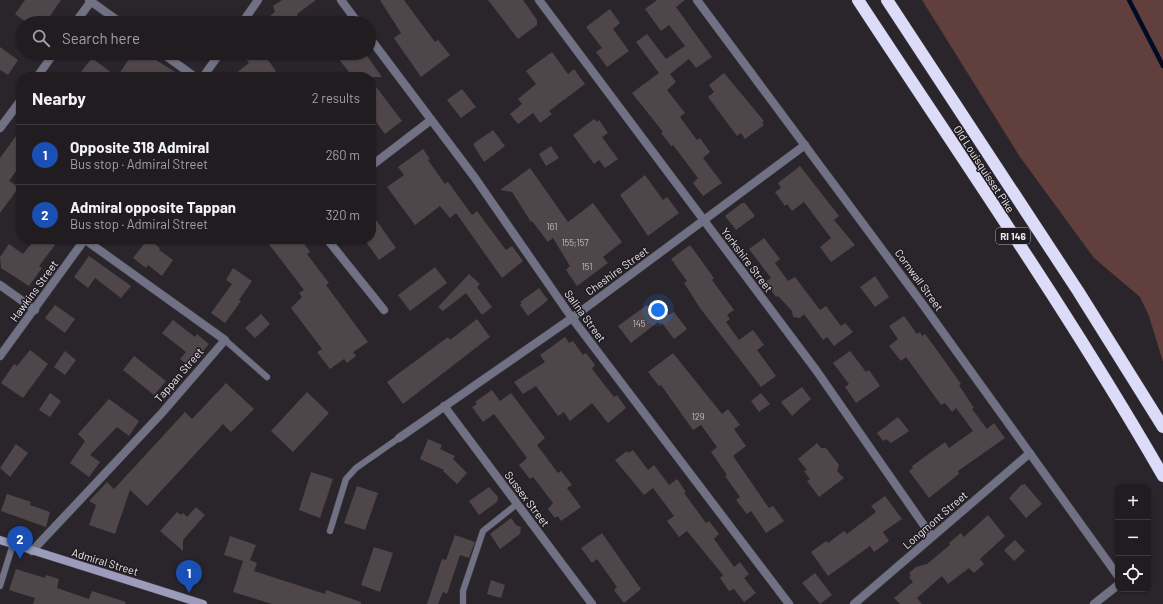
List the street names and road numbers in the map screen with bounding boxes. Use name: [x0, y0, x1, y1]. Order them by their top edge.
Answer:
street label: Old Louisquisset Pike: [951, 123, 1018, 215]
street label: Yorkshire Street: [719, 225, 776, 294]
road number: RI 146: [996, 228, 1030, 244]
street label: Cheshire Street: [583, 243, 651, 298]
street label: Cornwall Street: [893, 246, 946, 313]
street label: Hawkins Street: [7, 258, 60, 324]
street label: Salina Street: [562, 287, 609, 344]
street label: Tappan Street: [152, 345, 206, 404]
street label: Sussex Street: [502, 468, 552, 529]
street label: Longmont Street: [900, 488, 970, 551]
street label: Admiral Street: [70, 545, 140, 578]

